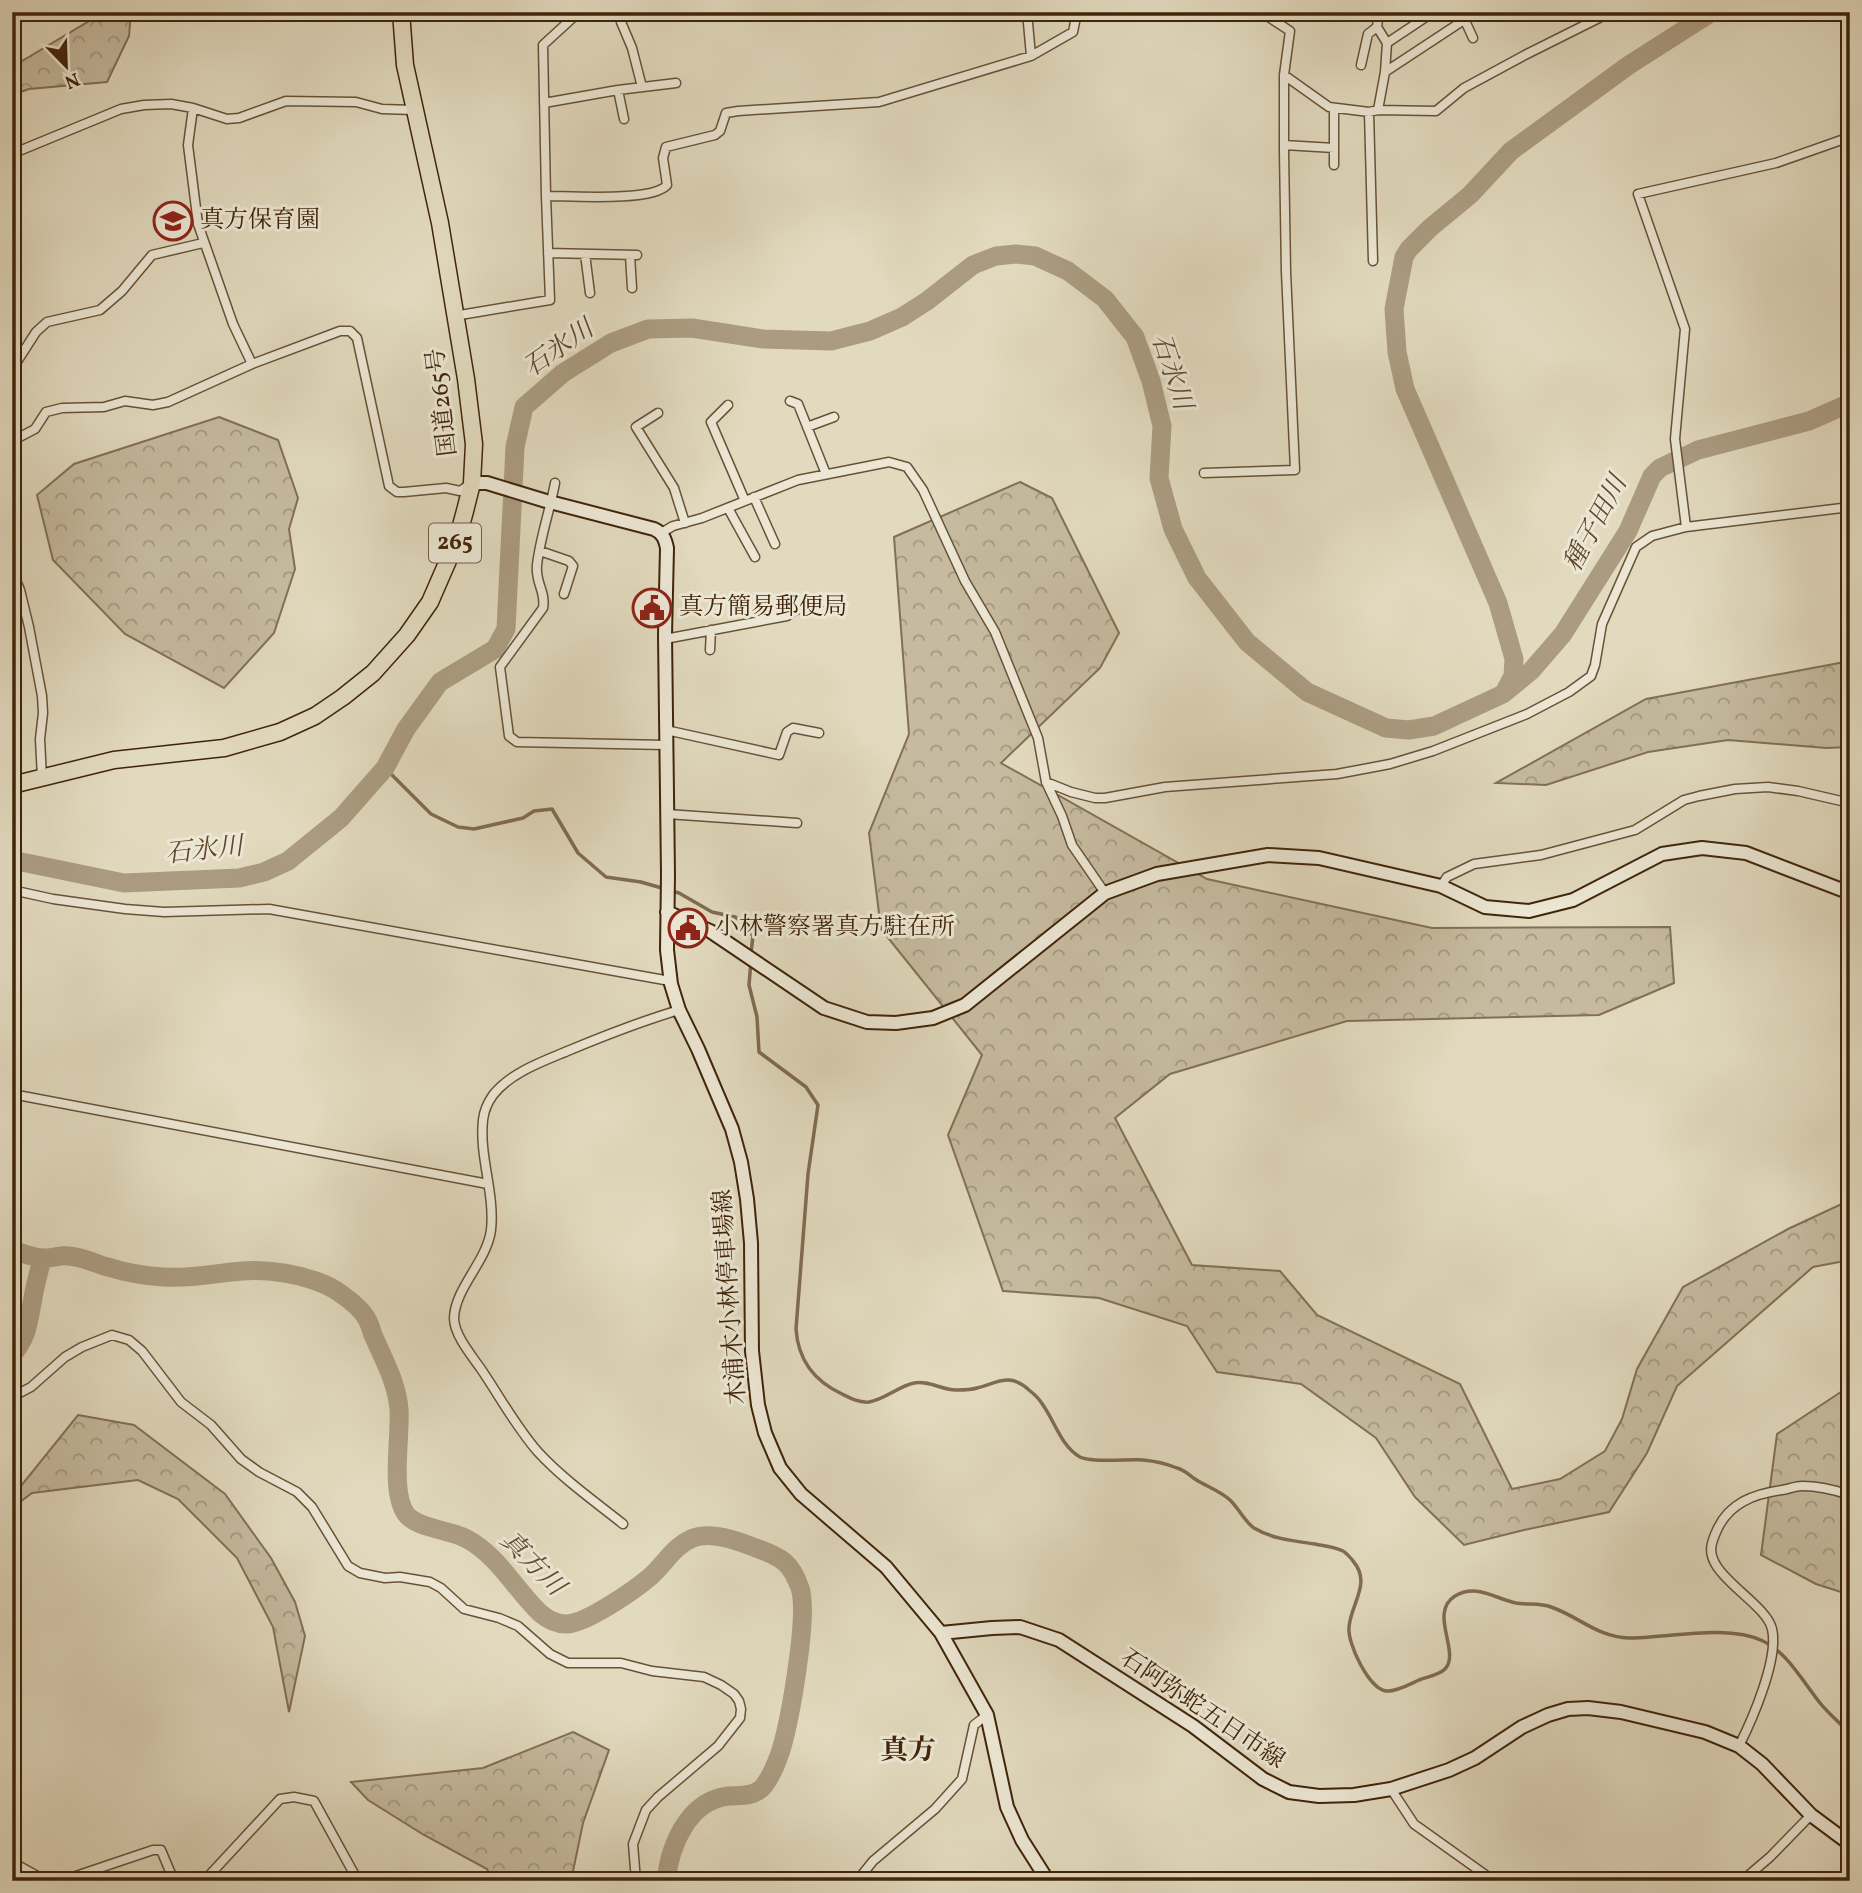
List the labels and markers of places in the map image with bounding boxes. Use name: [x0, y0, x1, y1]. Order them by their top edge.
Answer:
school or university icon: 真方保育園: [152, 200, 194, 242]
place label: 真方保育園: [200, 204, 320, 238]
public building icon: 真方簡易郵便局: [631, 587, 673, 629]
place label: 真方簡易郵便局: [679, 591, 847, 625]
public building icon: 小林警察署真方駐在所: [667, 907, 709, 949]
place label: 小林警察署真方駐在所: [715, 911, 955, 945]

